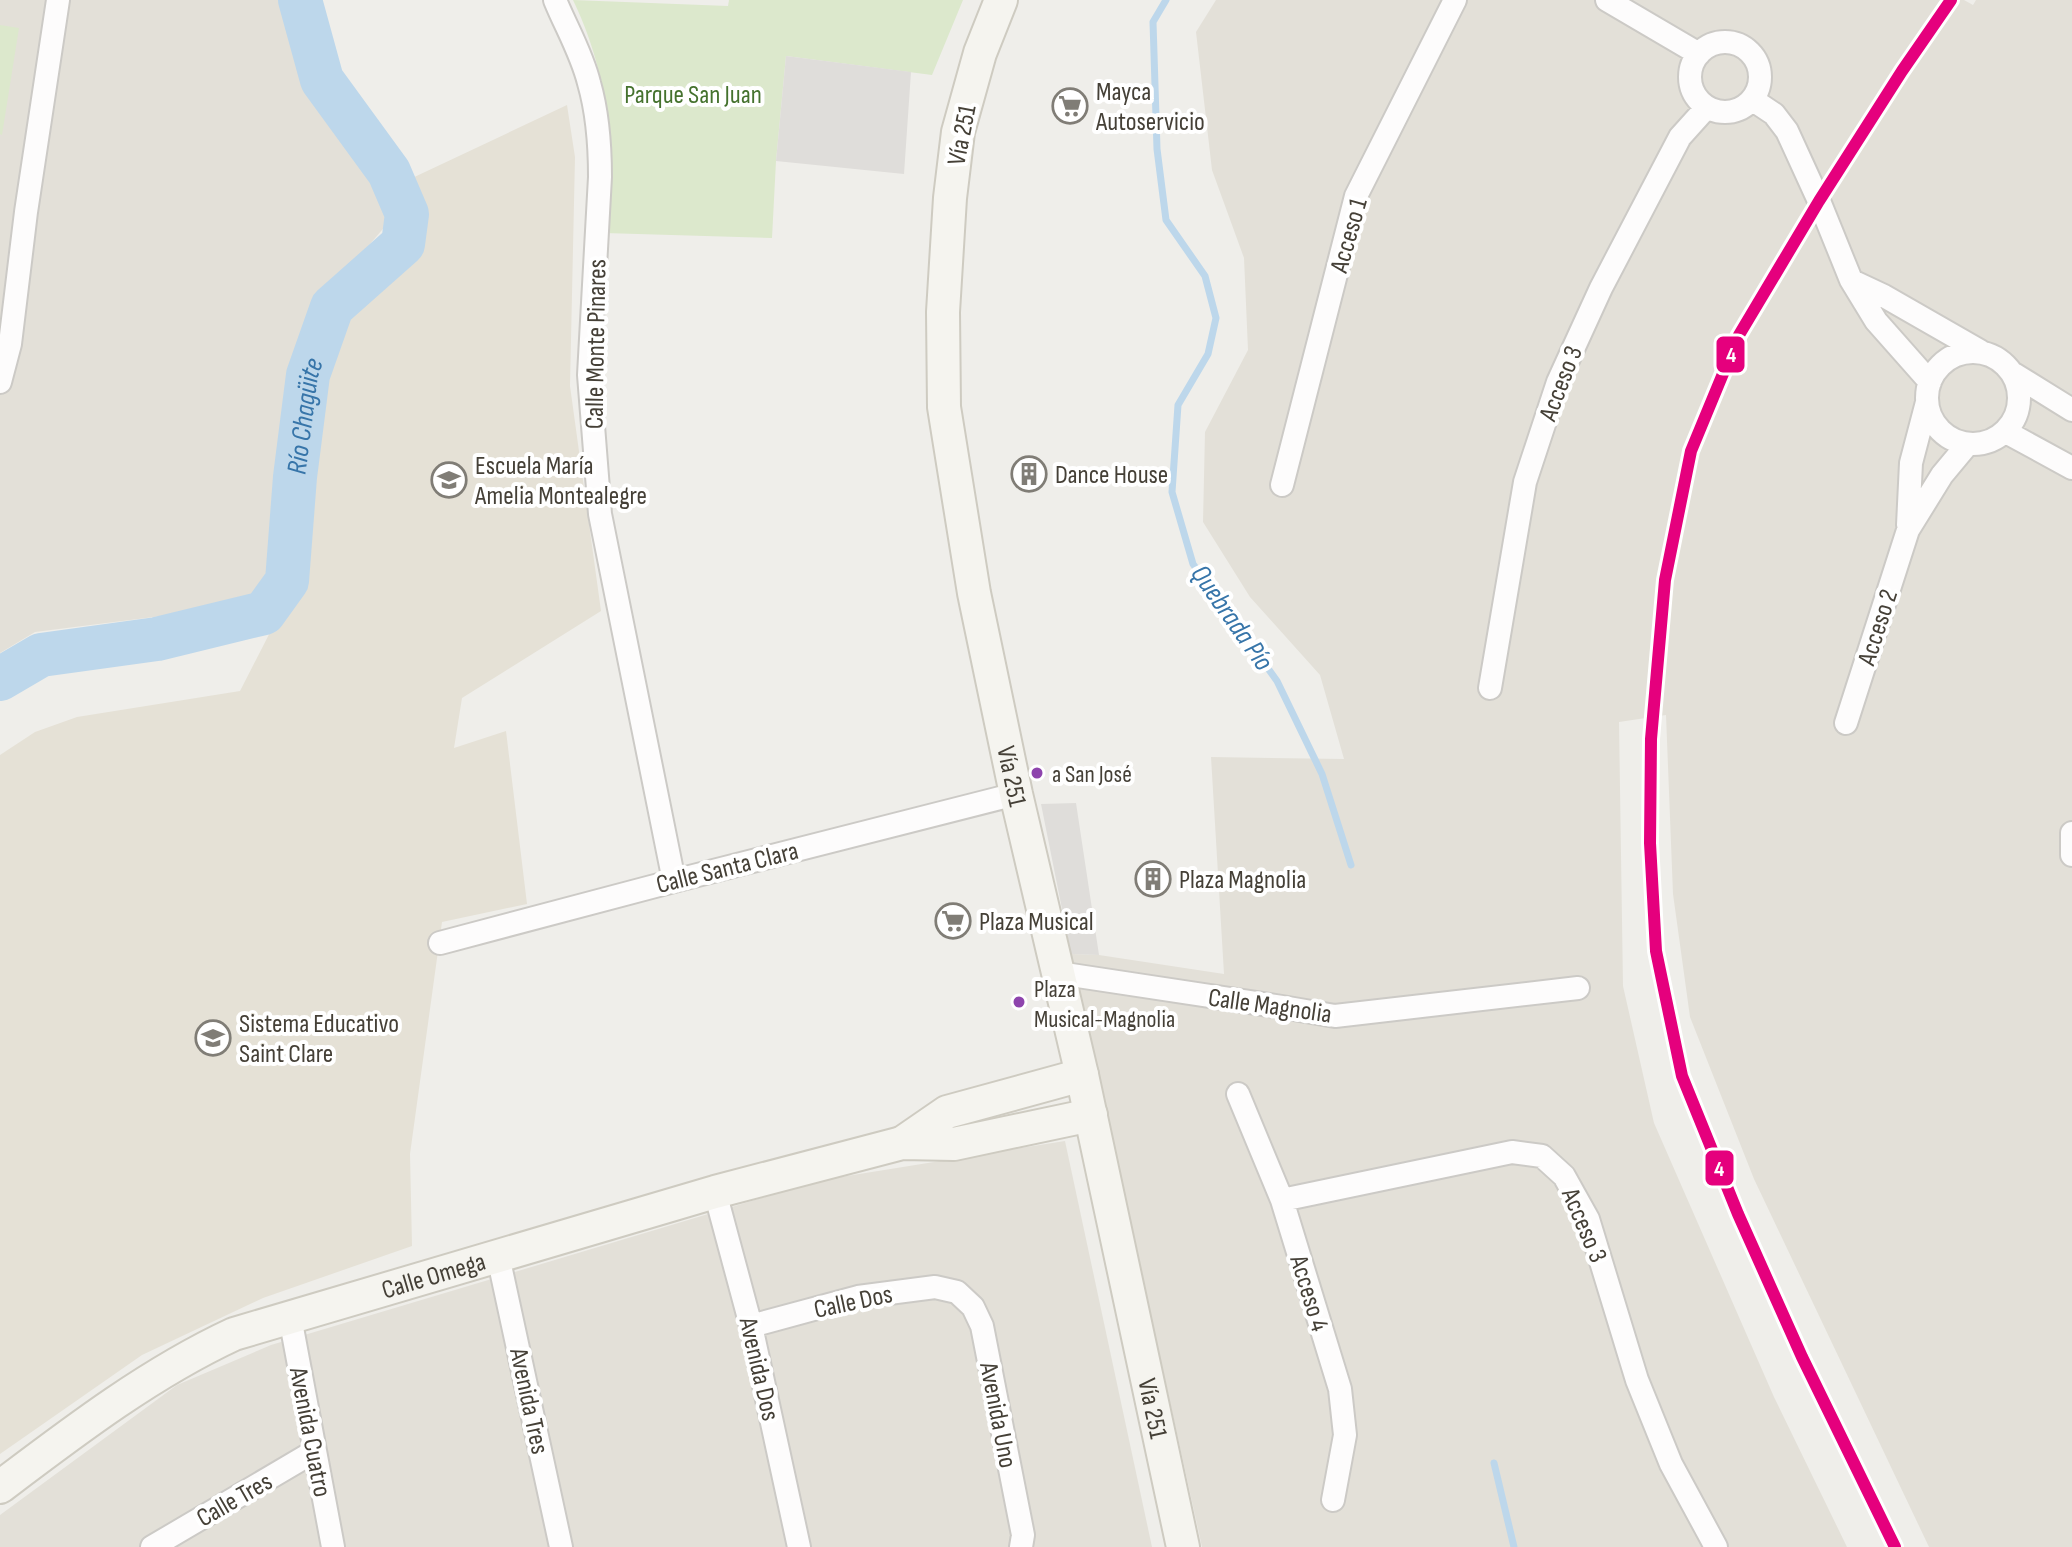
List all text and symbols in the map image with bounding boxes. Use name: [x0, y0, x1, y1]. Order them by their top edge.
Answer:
place label: Mayca Autoservicio: [1095, 77, 1205, 138]
park label: Parque San Juan: [624, 80, 762, 111]
supermarket icon: Mayca Autoservicio: [1051, 87, 1089, 125]
street label: Vía 251: [941, 102, 983, 168]
street label: Acceso 1: [1324, 195, 1375, 277]
street label: Calle Monte Pinares: [580, 259, 613, 429]
line badge: 4: [1715, 335, 1746, 374]
street label: Acceso 3: [1533, 342, 1590, 426]
text: 4: [1726, 342, 1736, 369]
water label: Río Chagüite: [281, 354, 331, 476]
place label: Escuela María Amelia Montealegre: [474, 451, 647, 512]
building icon: Dance House: [1010, 455, 1048, 493]
place label: Dance House: [1055, 460, 1168, 491]
school or university icon: Escuela María Amelia Montealegre: [430, 461, 468, 499]
water label: Quebrada Pío: [1183, 559, 1280, 678]
street label: Acceso 2: [1851, 586, 1905, 670]
street label: Vía 251: [989, 743, 1032, 810]
place label: a San José: [1052, 760, 1132, 789]
marker: a San José: [1029, 765, 1045, 781]
street label: Calle Santa Clara: [653, 836, 802, 901]
building icon: Plaza Magnolia: [1134, 860, 1172, 898]
place label: Plaza Magnolia: [1179, 865, 1306, 896]
supermarket icon: Plaza Musical: [934, 902, 972, 940]
place label: Plaza Musical: [979, 907, 1094, 938]
place label: Plaza Musical-Magnolia: [1034, 975, 1175, 1034]
street label: Calle Magnolia: [1206, 982, 1334, 1030]
marker: Plaza Musical-Magnolia: [1011, 994, 1027, 1010]
place label: Sistema Educativo Saint Clare: [239, 1009, 399, 1070]
school or university icon: Sistema Educativo Saint Clare: [194, 1019, 232, 1057]
line badge: 4: [1704, 1149, 1735, 1187]
text: 4: [1714, 1156, 1724, 1183]
street label: Acceso 3: [1554, 1183, 1613, 1267]
street label: Calle Omega: [378, 1247, 489, 1307]
street label: Acceso 4: [1282, 1251, 1335, 1335]
street label: Calle Dos: [811, 1279, 895, 1326]
street label: Avenida Dos: [731, 1314, 785, 1424]
street label: Avenida Tres: [502, 1345, 555, 1457]
street label: Avenida Uno: [972, 1359, 1023, 1471]
street label: Avenida Cuatro: [282, 1364, 337, 1500]
street label: Vía 251: [1130, 1376, 1173, 1442]
street label: Calle Tres: [192, 1466, 278, 1534]

